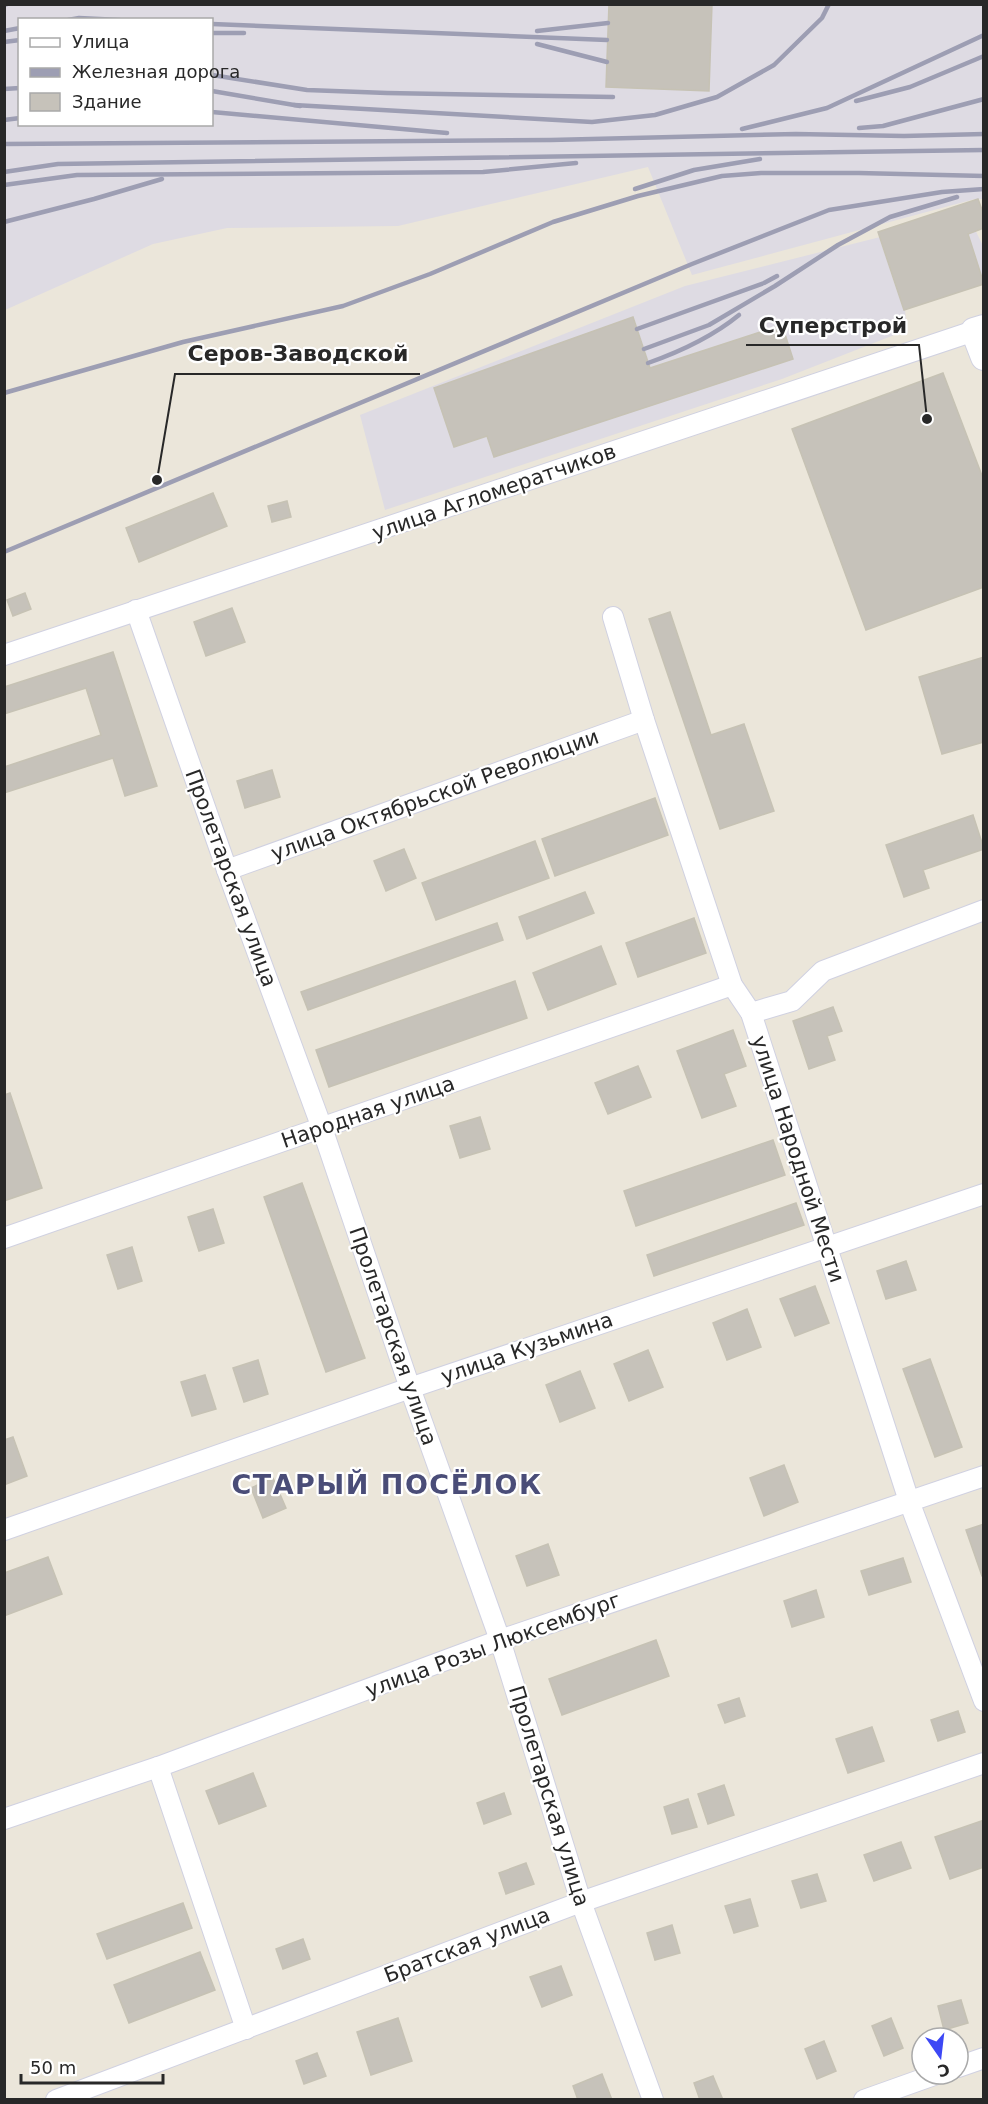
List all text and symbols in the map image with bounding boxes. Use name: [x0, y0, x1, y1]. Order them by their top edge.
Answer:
legend: [18, 18, 213, 126]
text: Улица: [72, 31, 129, 52]
text: Железная дорога: [72, 61, 240, 82]
text: Здание: [72, 91, 142, 112]
callout: Суперстрой: [746, 305, 919, 345]
text: Суперстрой: [759, 313, 907, 338]
callout: Серов-Заводской: [175, 334, 420, 374]
text: Серов-Заводской: [188, 341, 408, 366]
street label: улица Агломератчиков: [369, 439, 619, 545]
street label: улица Октябрьской Революции: [268, 724, 602, 866]
street label: Пролетарская улица: [180, 766, 282, 990]
street label: улица Народной Мести: [747, 1033, 849, 1285]
street label: Народная улица: [278, 1071, 458, 1153]
street label: Пролетарская улица: [344, 1223, 442, 1449]
street label: улица Кузьмина: [438, 1307, 616, 1389]
district label: СТАРЫЙ ПОСЁЛОК: [231, 1469, 543, 1500]
street label: улица Розы Люксембург: [362, 1588, 624, 1702]
street label: Пролетарская улица: [504, 1683, 594, 1909]
street label: Братская улица: [381, 1902, 553, 1988]
north arrow: [910, 2026, 970, 2086]
scale bar: [21, 2047, 164, 2085]
text: 50 m: [30, 2057, 76, 2078]
text: С: [936, 2059, 952, 2081]

